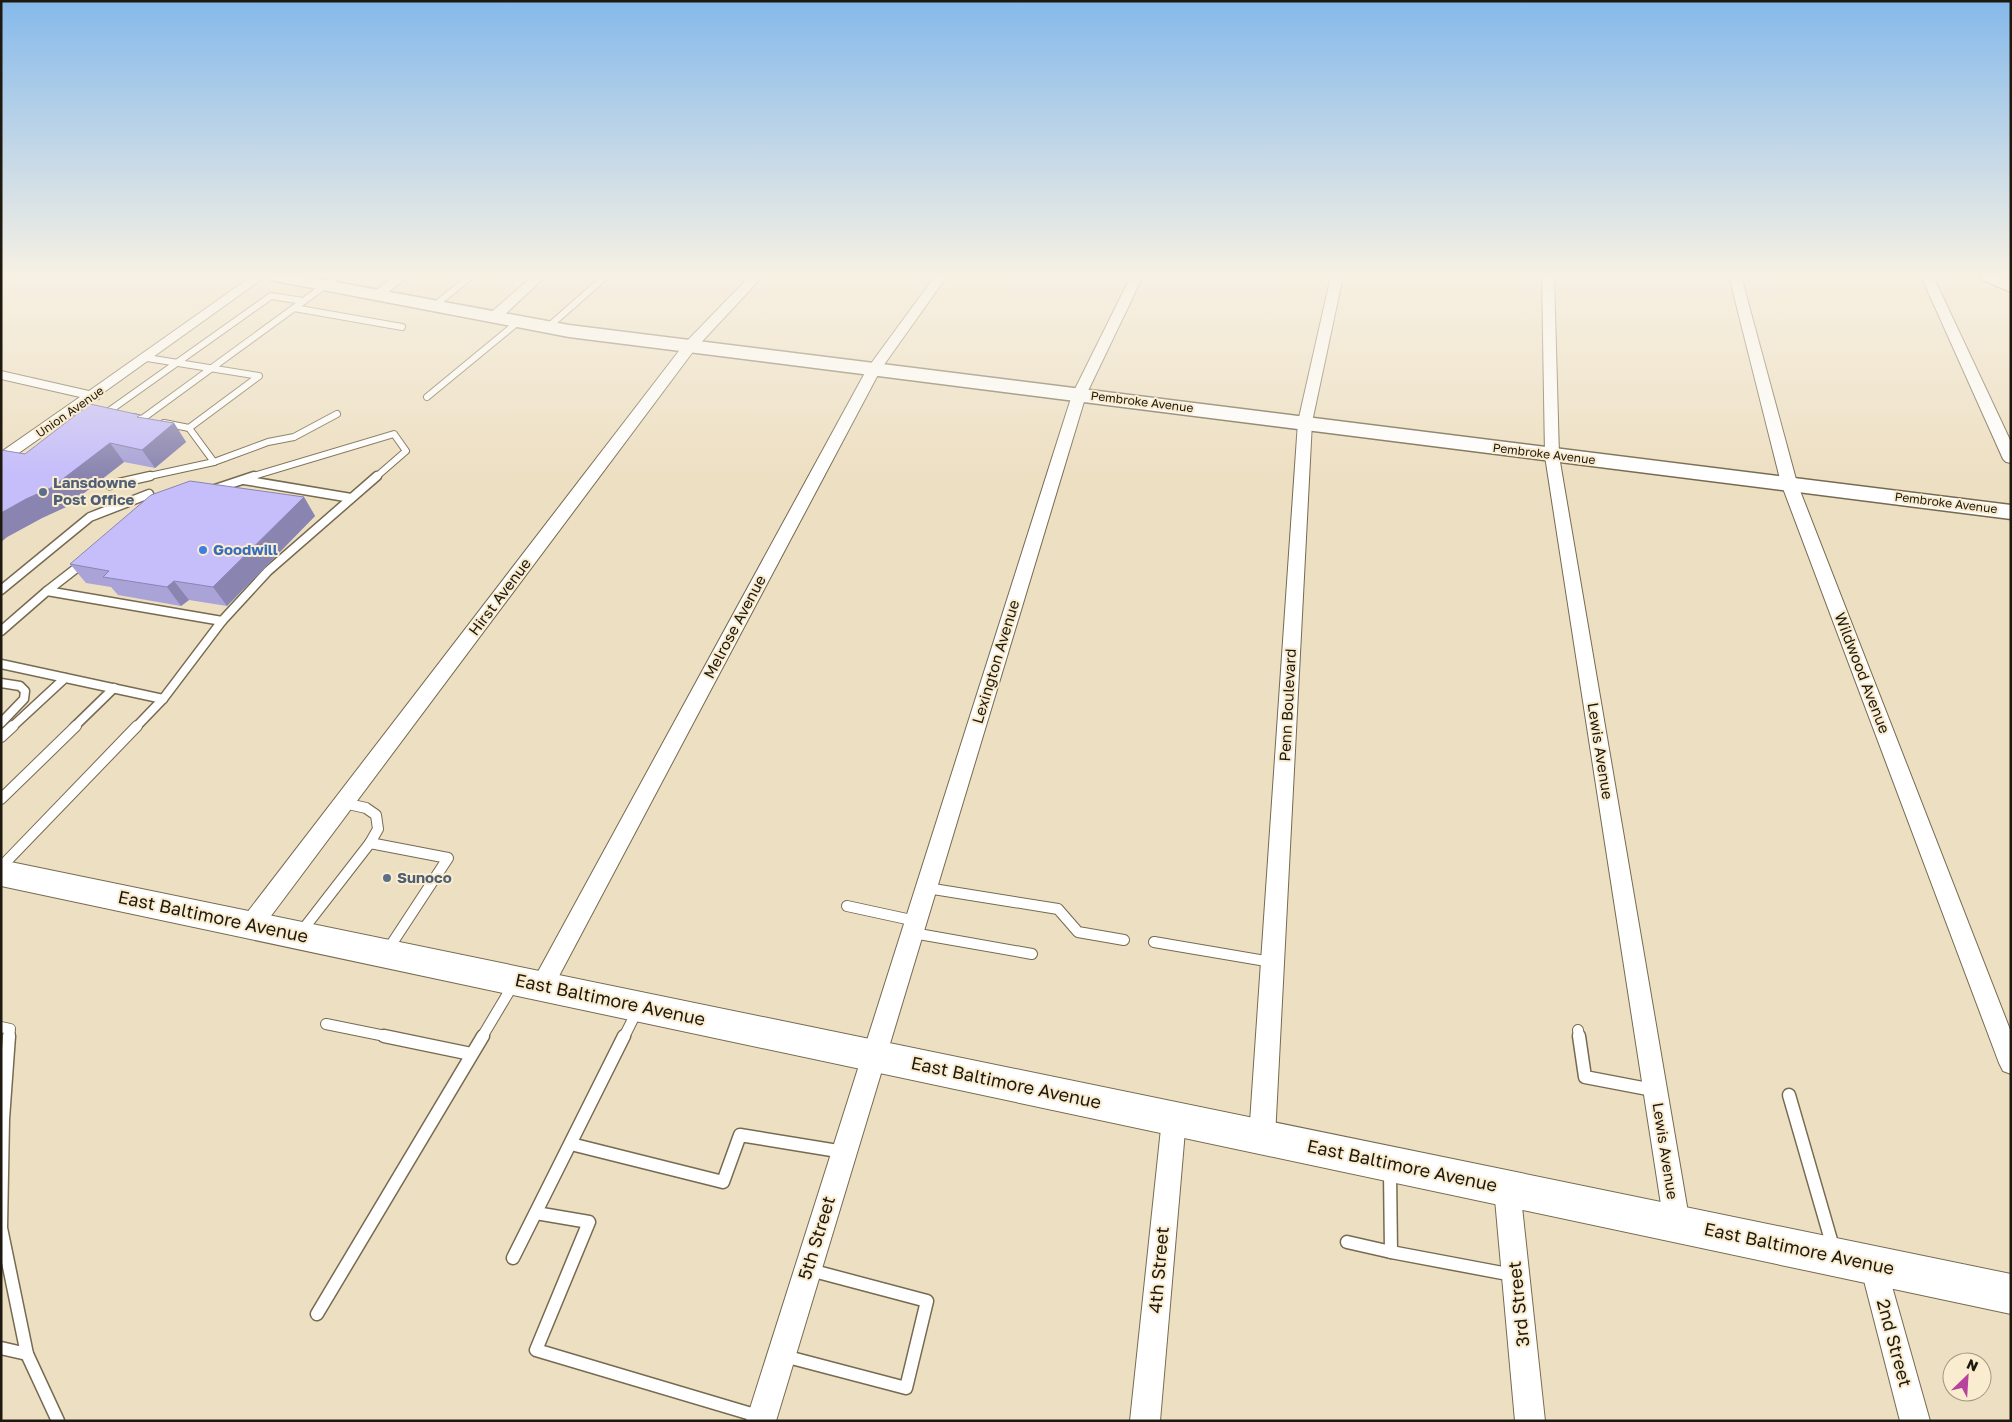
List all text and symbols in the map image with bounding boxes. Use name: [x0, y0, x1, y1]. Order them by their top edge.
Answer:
street label: Union Avenue: [33, 383, 107, 440]
street label: Pembroke Avenue: [1090, 388, 1194, 415]
street label: Pembroke Avenue: [1492, 440, 1596, 467]
place label: Lansdowne Post Office: [53, 473, 137, 508]
marker: Lansdowne Post Office: [37, 486, 49, 498]
street label: Pembroke Avenue: [1894, 489, 1998, 516]
place label: Goodwill: [213, 540, 278, 558]
marker: Goodwill: [197, 544, 209, 556]
street label: Hirst Avenue: [464, 554, 534, 639]
street label: Melrose Avenue: [699, 572, 769, 681]
street label: Lexington Avenue: [968, 597, 1023, 726]
street label: Wildwood Avenue: [1832, 610, 1894, 736]
street label: Penn Boulevard: [1275, 648, 1299, 762]
street label: Lewis Avenue: [1584, 701, 1618, 801]
place label: Sunoco: [397, 868, 452, 886]
marker: Sunoco: [381, 872, 393, 884]
street label: East Baltimore Avenue: [116, 885, 310, 947]
street label: East Baltimore Avenue: [513, 968, 707, 1030]
street label: East Baltimore Avenue: [909, 1051, 1103, 1113]
street label: Lewis Avenue: [1649, 1101, 1683, 1201]
street label: East Baltimore Avenue: [1305, 1134, 1499, 1196]
street label: 5th Street: [793, 1193, 839, 1282]
street label: East Baltimore Avenue: [1702, 1217, 1896, 1279]
street label: 4th Street: [1143, 1226, 1173, 1314]
street label: 3rd Street: [1503, 1260, 1533, 1348]
street label: 2nd Street: [1873, 1296, 1917, 1389]
north arrow: [1942, 1352, 1992, 1402]
text: N: [1964, 1355, 1981, 1375]

